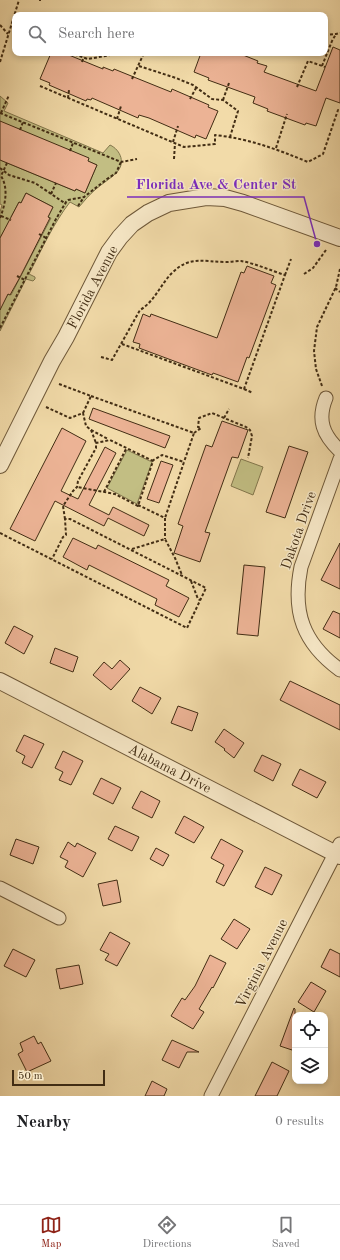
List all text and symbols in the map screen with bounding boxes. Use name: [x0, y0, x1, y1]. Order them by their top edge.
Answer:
search box: [12, 12, 328, 56]
icon: search: [26, 23, 48, 45]
text: Search here: [58, 27, 135, 42]
callout: Florida Ave & Center St: [127, 170, 304, 197]
text: Florida Ave & Center St: [136, 178, 297, 193]
street label: Florida Avenue: [65, 243, 121, 332]
street label: Dakota Drive: [279, 490, 319, 571]
street label: Alabama Drive: [126, 742, 213, 796]
street label: Virginia Avenue: [233, 917, 290, 1010]
map controls: [292, 1012, 328, 1084]
button: locate: [292, 1012, 328, 1048]
button: layers: [292, 1048, 328, 1084]
scale bar: [12, 1068, 105, 1087]
text: 50 m: [18, 1071, 43, 1082]
text: Nearby: [16, 1114, 71, 1131]
text: 0 results: [275, 1115, 324, 1128]
tab: Map: [40, 1214, 62, 1252]
tab: Directions: [143, 1214, 191, 1252]
tab: Saved: [272, 1214, 300, 1252]

